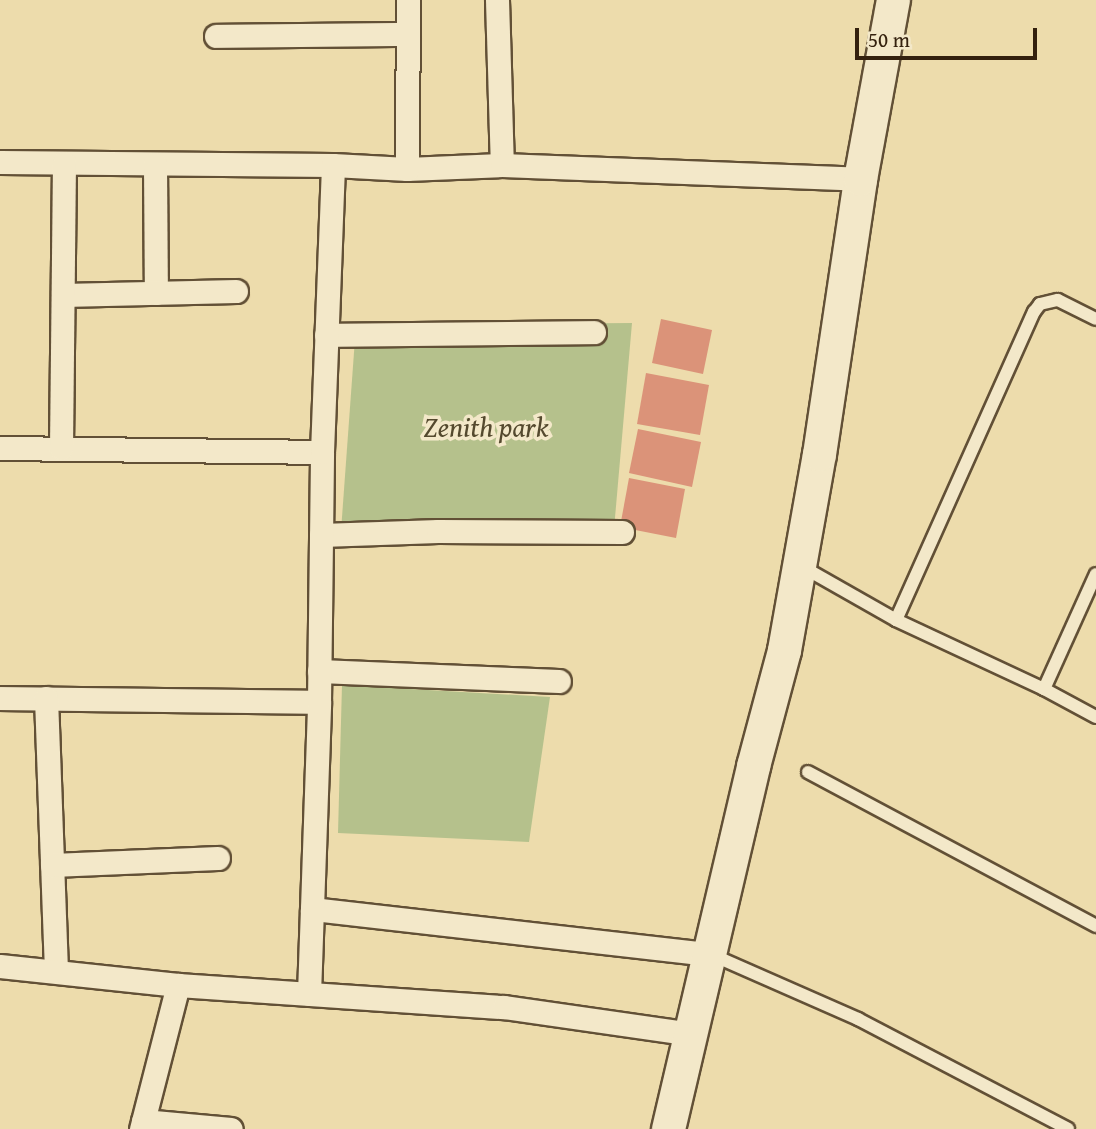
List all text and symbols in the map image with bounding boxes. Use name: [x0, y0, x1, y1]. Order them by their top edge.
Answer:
scale bar: [858, 14, 1040, 58]
text: 50 m: [868, 24, 910, 55]
park label: Zenith park: [424, 410, 548, 444]

